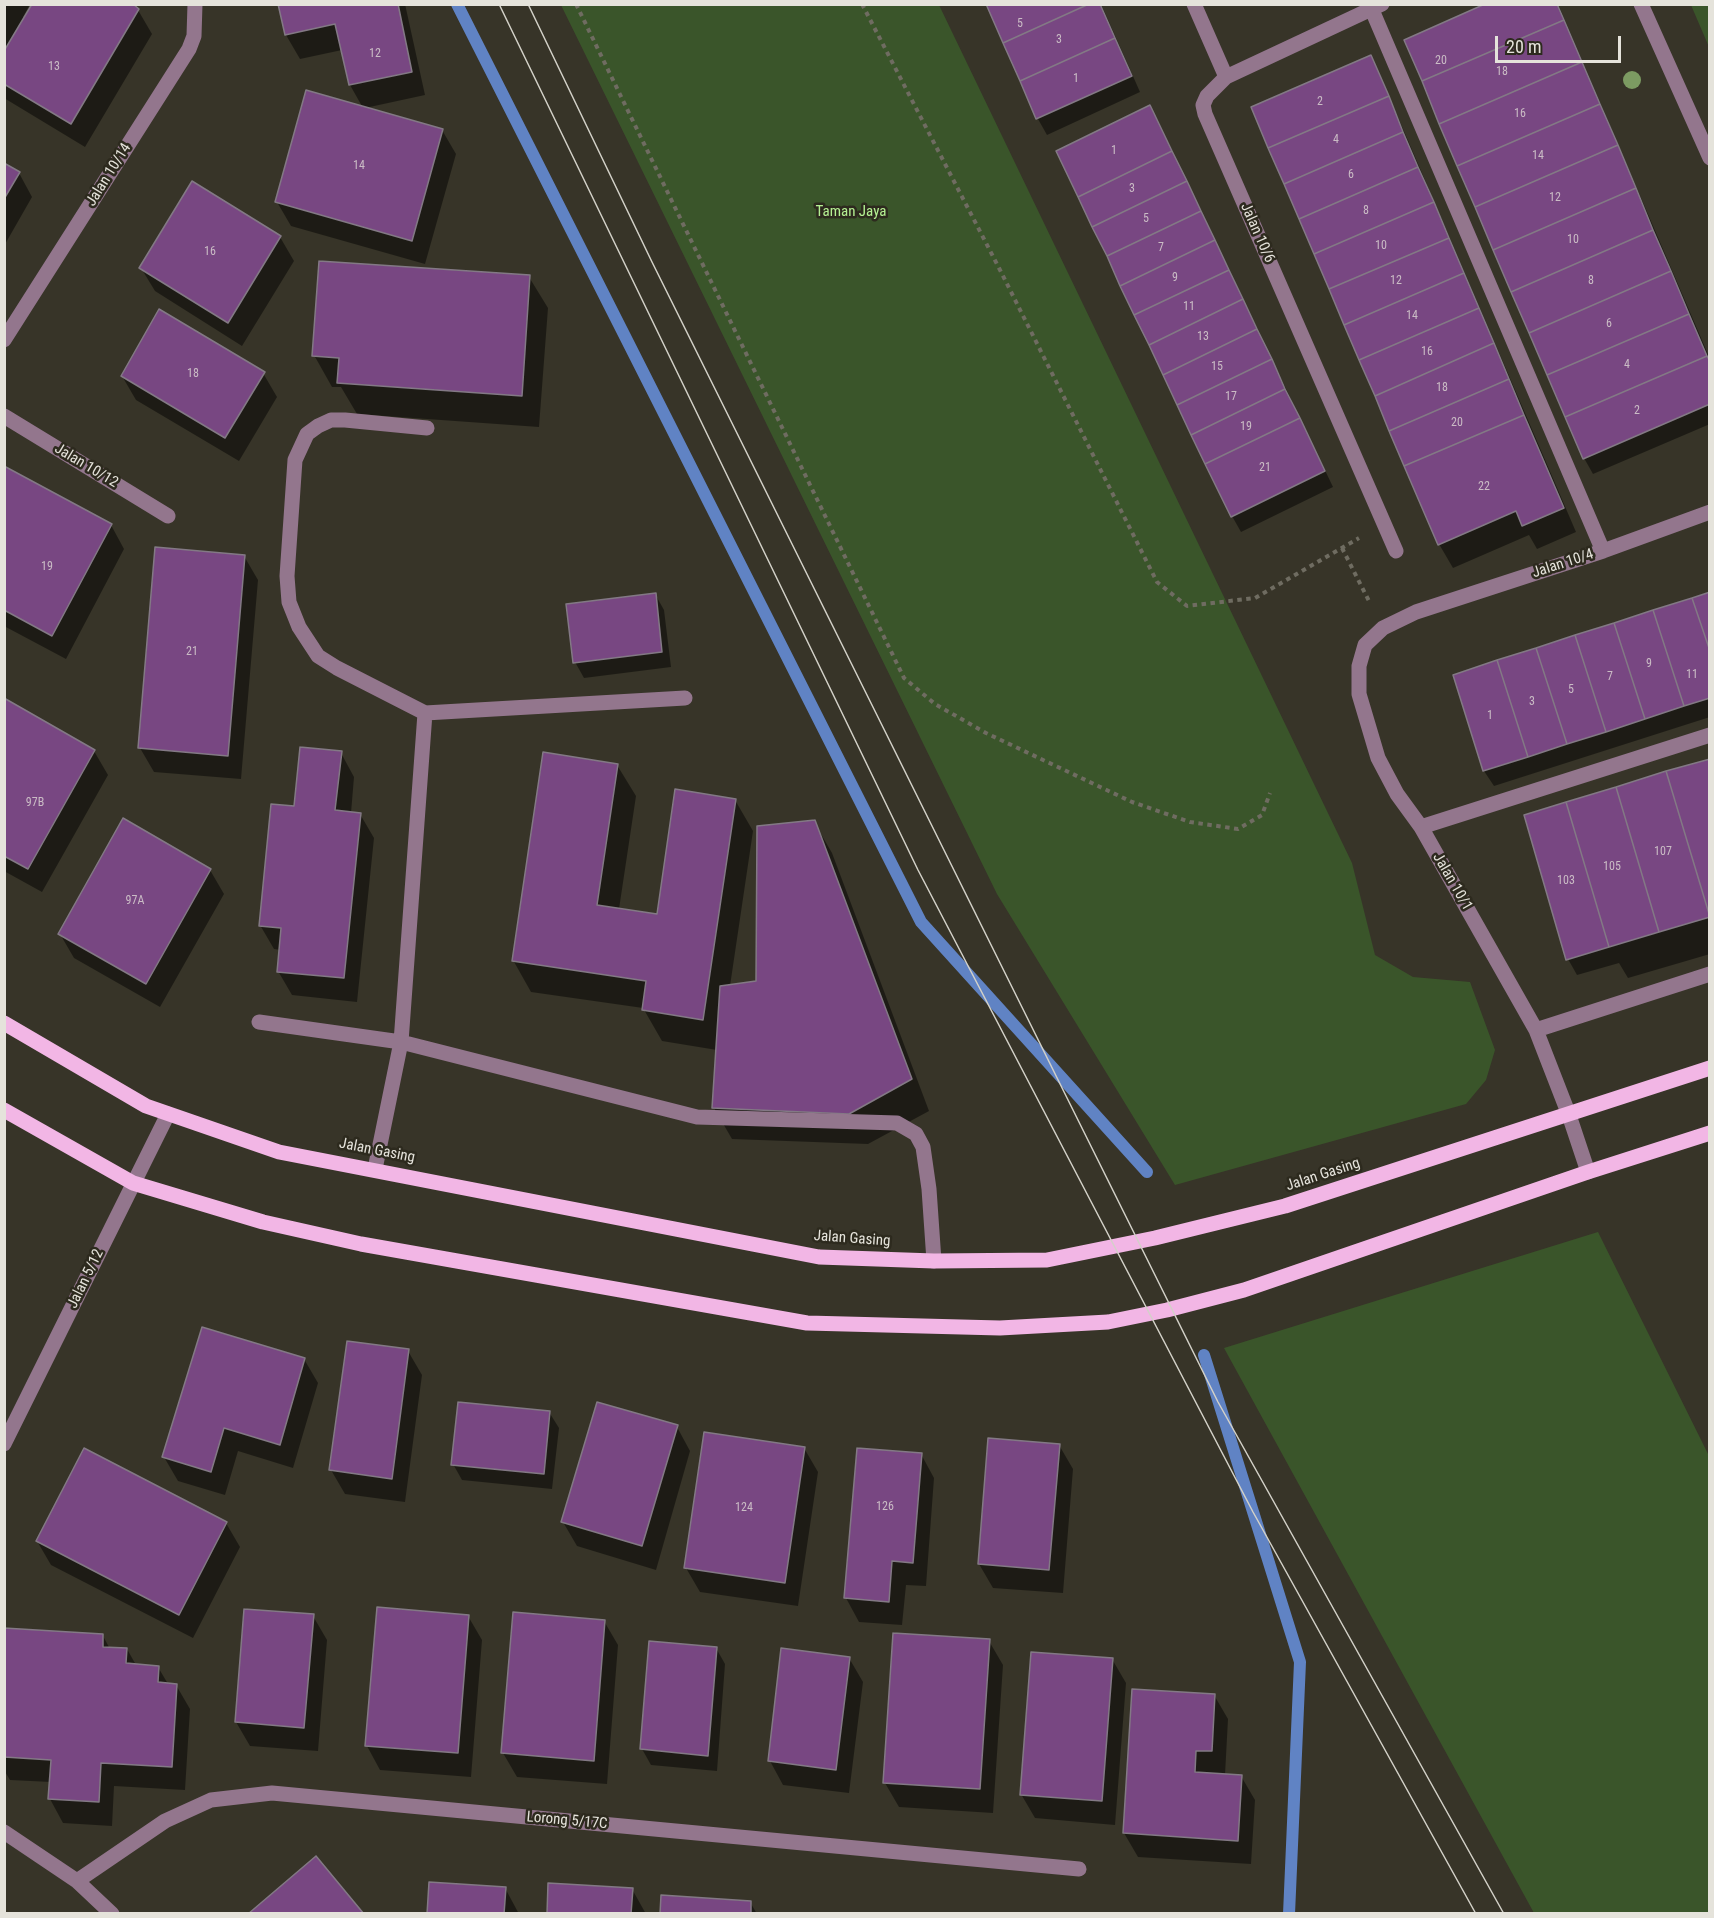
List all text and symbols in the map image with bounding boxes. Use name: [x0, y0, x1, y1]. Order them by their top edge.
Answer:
house number: 5: [1017, 17, 1023, 31]
scale bar: [1498, 24, 1624, 62]
house number: 3: [1056, 33, 1062, 47]
text: 20 m: [1506, 36, 1541, 57]
house number: 12: [369, 47, 381, 61]
house number: 20: [1435, 54, 1447, 68]
house number: 13: [48, 60, 60, 74]
house number: 18: [1496, 65, 1508, 79]
house number: 1: [1073, 72, 1079, 86]
house number: 2: [1317, 95, 1323, 109]
house number: 16: [1514, 107, 1526, 121]
house number: 4: [1333, 133, 1339, 147]
street label: Jalan 10/14: [83, 140, 135, 210]
house number: 1: [1111, 144, 1117, 158]
house number: 14: [1532, 149, 1544, 163]
house number: 14: [353, 159, 365, 173]
house number: 6: [1348, 168, 1354, 182]
house number: 3: [1129, 182, 1135, 196]
house number: 12: [1549, 191, 1561, 205]
street label: Jalan 10/6: [1236, 200, 1278, 266]
park label: Taman Jaya: [815, 203, 887, 221]
house number: 8: [1363, 204, 1369, 218]
house number: 5: [1143, 212, 1149, 226]
house number: 10: [1567, 233, 1579, 247]
house number: 10: [1375, 239, 1387, 253]
house number: 7: [1158, 241, 1164, 255]
house number: 16: [204, 245, 216, 259]
house number: 9: [1172, 271, 1178, 285]
house number: 12: [1390, 274, 1402, 288]
house number: 8: [1588, 274, 1594, 288]
house number: 11: [1183, 300, 1195, 314]
house number: 14: [1406, 309, 1418, 323]
house number: 6: [1606, 317, 1612, 331]
house number: 13: [1197, 330, 1209, 344]
house number: 16: [1421, 345, 1433, 359]
house number: 4: [1624, 358, 1630, 372]
house number: 15: [1211, 360, 1223, 374]
house number: 18: [187, 367, 199, 381]
house number: 18: [1436, 381, 1448, 395]
house number: 17: [1225, 390, 1237, 404]
house number: 2: [1634, 404, 1640, 418]
house number: 20: [1451, 416, 1463, 430]
house number: 19: [1240, 420, 1252, 434]
street label: Jalan 10/12: [51, 440, 121, 492]
house number: 21: [1259, 461, 1271, 475]
house number: 22: [1478, 480, 1490, 494]
street label: Jalan 10/4: [1530, 546, 1596, 582]
house number: 19: [41, 560, 53, 574]
house number: 21: [186, 645, 198, 659]
house number: 9: [1646, 657, 1652, 671]
house number: 11: [1686, 668, 1698, 682]
house number: 7: [1607, 670, 1613, 684]
house number: 5: [1568, 683, 1574, 697]
house number: 3: [1529, 695, 1535, 709]
house number: 1: [1487, 709, 1493, 723]
house number: 97B: [26, 796, 44, 810]
house number: 107: [1654, 845, 1672, 859]
street label: Jalan 10/1: [1428, 850, 1476, 914]
house number: 105: [1603, 860, 1621, 874]
house number: 103: [1557, 874, 1575, 888]
house number: 97A: [126, 894, 144, 908]
street label: Jalan Gasing: [338, 1135, 416, 1167]
street label: Jalan Gasing: [1284, 1155, 1362, 1195]
street label: Jalan Gasing: [813, 1227, 891, 1251]
street label: Jalan 5/12: [64, 1246, 108, 1312]
house number: 126: [876, 1500, 894, 1514]
house number: 124: [735, 1501, 753, 1515]
street label: Lorong 5/17C: [526, 1809, 608, 1833]

